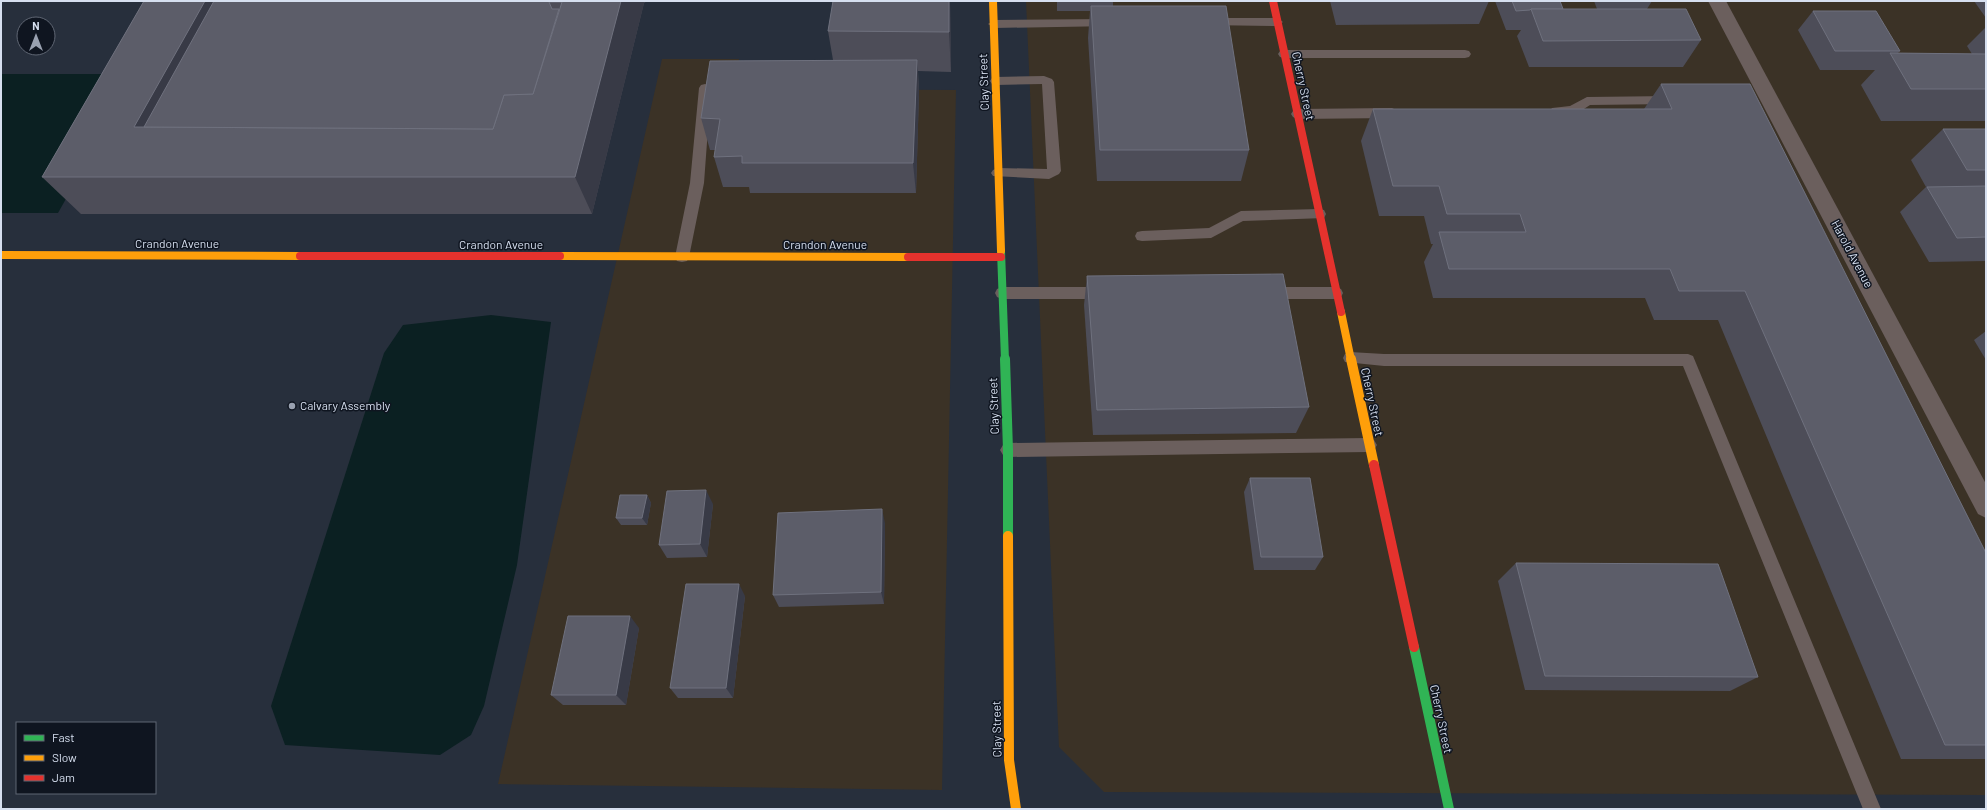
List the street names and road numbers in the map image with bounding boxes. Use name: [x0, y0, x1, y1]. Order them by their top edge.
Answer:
street label: Cherry Street: [1290, 50, 1318, 121]
street label: Clay Street: [975, 53, 991, 111]
street label: Harold Avenue: [1829, 217, 1877, 290]
street label: Crandon Avenue: [135, 236, 219, 250]
street label: Crandon Avenue: [459, 237, 543, 251]
street label: Crandon Avenue: [783, 237, 867, 251]
street label: Cherry Street: [1359, 366, 1387, 437]
street label: Clay Street: [985, 377, 1001, 435]
street label: Cherry Street: [1428, 683, 1456, 754]
street label: Clay Street: [989, 701, 1003, 758]

